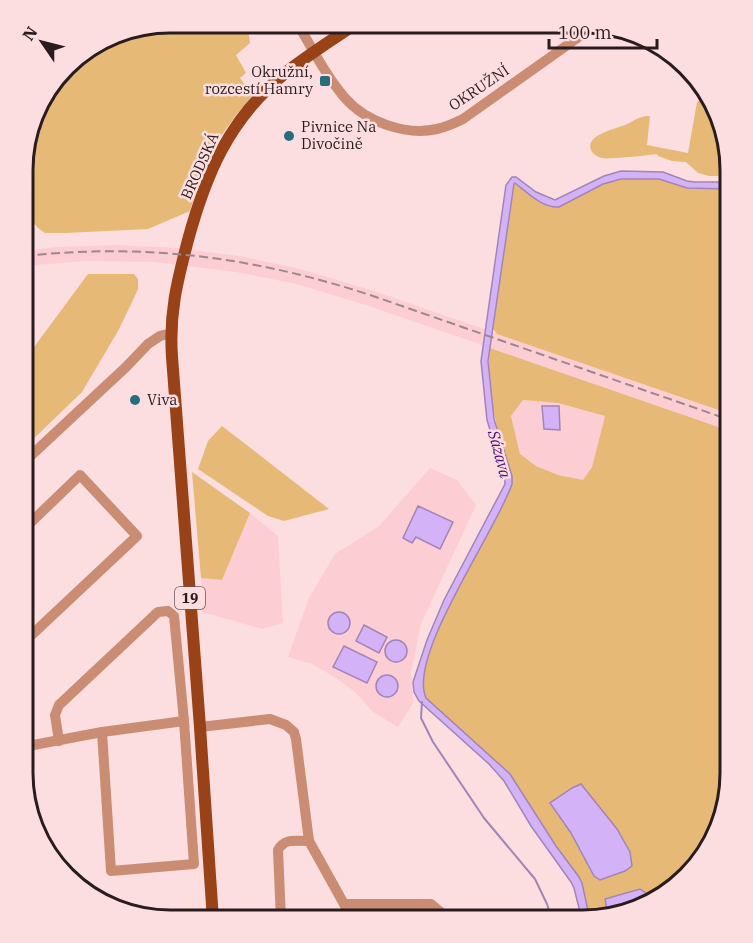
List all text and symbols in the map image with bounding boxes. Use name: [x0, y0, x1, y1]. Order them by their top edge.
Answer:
north arrow: [12, 12, 72, 72]
scale bar: [549, 12, 657, 50]
text: 100 m: [558, 21, 612, 44]
text: N: [18, 22, 42, 44]
street label: OKRUŽNÍ: [445, 61, 513, 115]
place label: Okružní, rozcestí Hamry: [205, 62, 313, 98]
marker: Okružní, rozcestí Hamry: [318, 74, 332, 88]
place label: Pivnice Na Divočině: [301, 117, 376, 153]
street label: BRODSKÁ: [176, 129, 223, 202]
marker: Pivnice Na Divočině: [282, 129, 296, 143]
place label: Viva: [147, 390, 177, 409]
marker: Viva: [128, 393, 142, 407]
water label: Sázava: [484, 427, 516, 481]
road number: 19: [175, 587, 205, 609]

